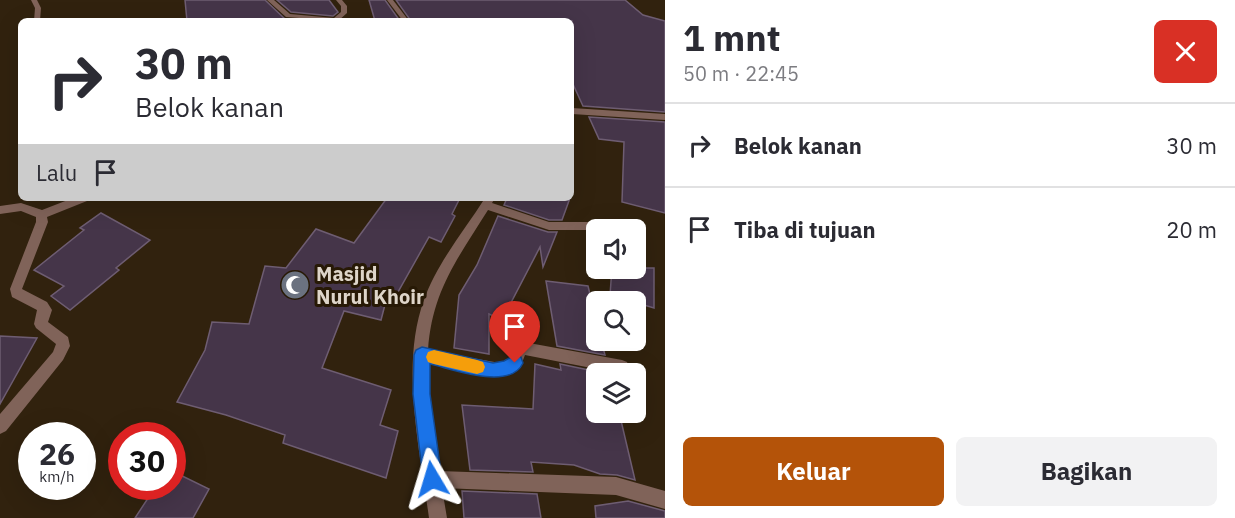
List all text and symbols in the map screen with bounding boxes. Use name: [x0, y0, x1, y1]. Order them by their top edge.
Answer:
text: 1 mnt: [683, 14, 781, 61]
button: close: [1154, 20, 1217, 83]
text: 30 m: [135, 36, 233, 91]
icon: right: [36, 42, 114, 120]
text: 50 m · 22:45: [683, 60, 799, 87]
text: Belok kanan: [135, 89, 284, 124]
icon: right: [683, 129, 716, 162]
text: Belok kanan: [734, 131, 862, 160]
text: 30 m: [1166, 131, 1217, 160]
icon: arrive: [89, 156, 122, 189]
text: Lalu: [36, 158, 77, 187]
icon: arrive: [683, 213, 716, 246]
text: Tiba di tujuan: [734, 215, 876, 244]
text: 20 m: [1166, 215, 1217, 244]
map controls: [586, 219, 646, 423]
button: sound: [586, 219, 646, 279]
place label: Masjid Nurul Khoir: [316, 260, 424, 310]
mosque icon: Masjid Nurul Khoir: [279, 269, 311, 301]
button: search: [586, 291, 646, 351]
pin: [489, 301, 540, 363]
icon: arrive: [498, 310, 531, 343]
button: layers: [586, 363, 646, 423]
speed limit sign: 30: [108, 422, 186, 500]
text: 26: [39, 434, 75, 473]
button: Keluar: [683, 437, 944, 506]
button: Bagikan: [956, 437, 1217, 506]
position arrow: [400, 447, 464, 511]
text: km/h: [39, 467, 75, 486]

